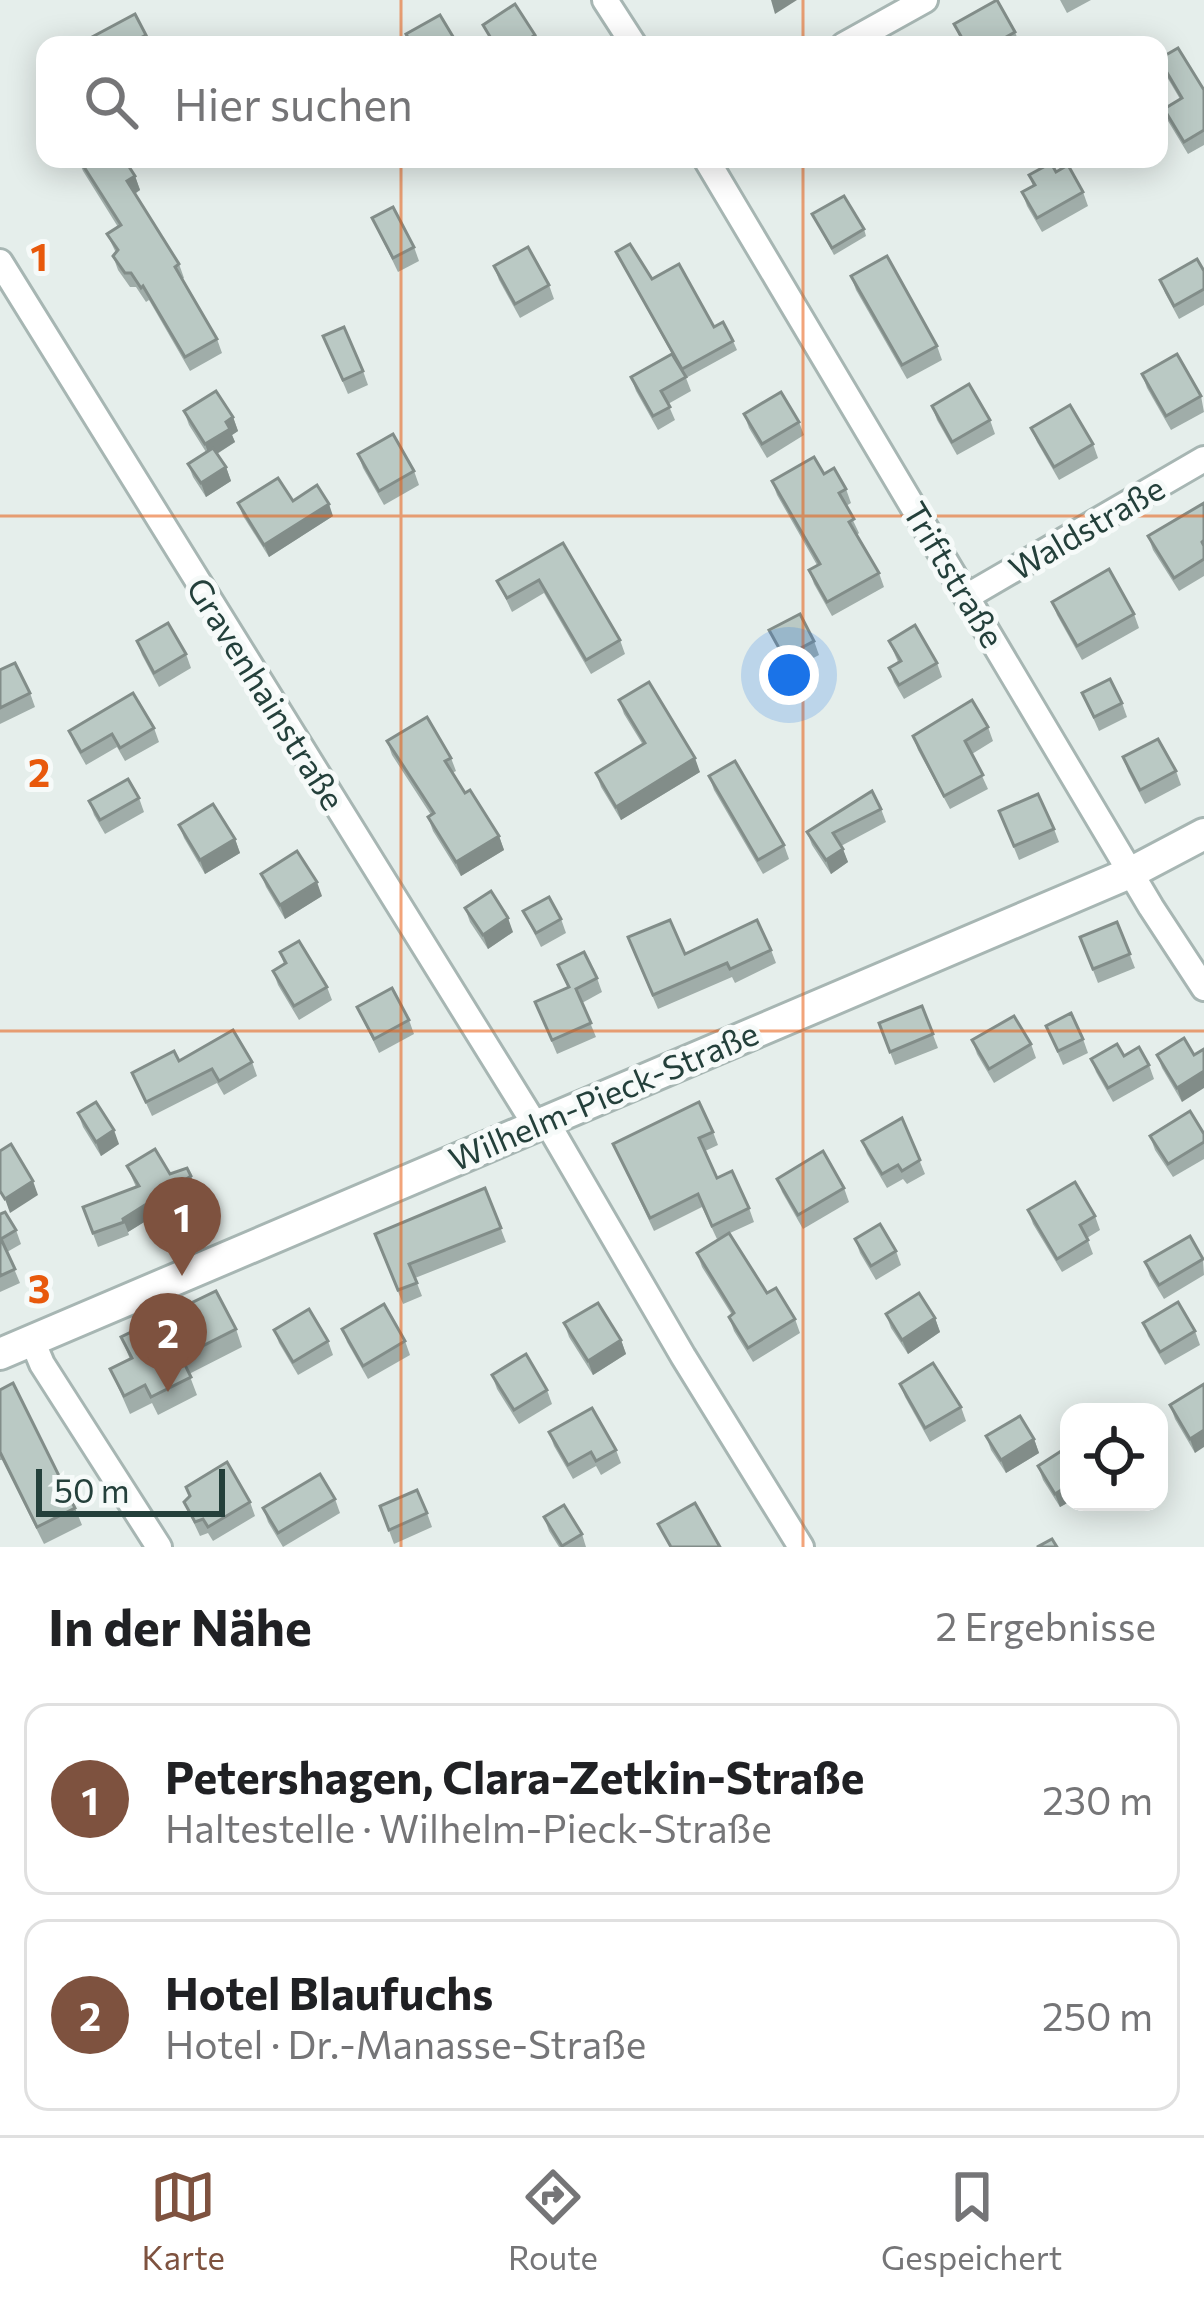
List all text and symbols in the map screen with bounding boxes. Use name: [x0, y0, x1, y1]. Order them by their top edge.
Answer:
search box: [36, 36, 1168, 168]
icon: search: [78, 69, 144, 135]
text: Hier suchen: [174, 75, 413, 130]
text: 1: [30, 231, 48, 279]
street label: Waldstraße: [1001, 466, 1171, 588]
street label: Triftstraße: [896, 494, 1014, 654]
street label: Gravenhainstraße: [179, 569, 355, 817]
your location: [759, 645, 819, 705]
text: 2: [28, 747, 50, 795]
street label: Wilhelm-Pieck-Straße: [442, 1011, 764, 1179]
pin: 1: [143, 1177, 221, 1276]
text: 3: [28, 1263, 50, 1311]
pin: 2: [129, 1293, 207, 1392]
map controls: [1060, 1403, 1168, 1511]
button: locate: [1060, 1403, 1168, 1511]
scale bar: [36, 1463, 225, 1516]
text: 50 m: [54, 1469, 130, 1510]
text: In der Nähe: [48, 1594, 312, 1657]
text: 2 Ergebnisse: [935, 1601, 1156, 1649]
text: Petershagen, Clara-Zetkin-Straße: [165, 1748, 865, 1803]
text: 1: [81, 1775, 99, 1823]
text: 230 m: [1042, 1775, 1153, 1823]
text: Haltestelle · Wilhelm-Pieck-Straße: [165, 1803, 772, 1851]
text: Hotel Blaufuchs: [165, 1964, 493, 2019]
text: 2: [79, 1991, 101, 2039]
text: 250 m: [1042, 1991, 1153, 2039]
text: Hotel · Dr.-Manasse-Straße: [165, 2019, 646, 2067]
tab: Karte: [142, 2164, 225, 2277]
tab: Route: [508, 2164, 598, 2277]
tab: Gespeichert: [881, 2164, 1062, 2277]

